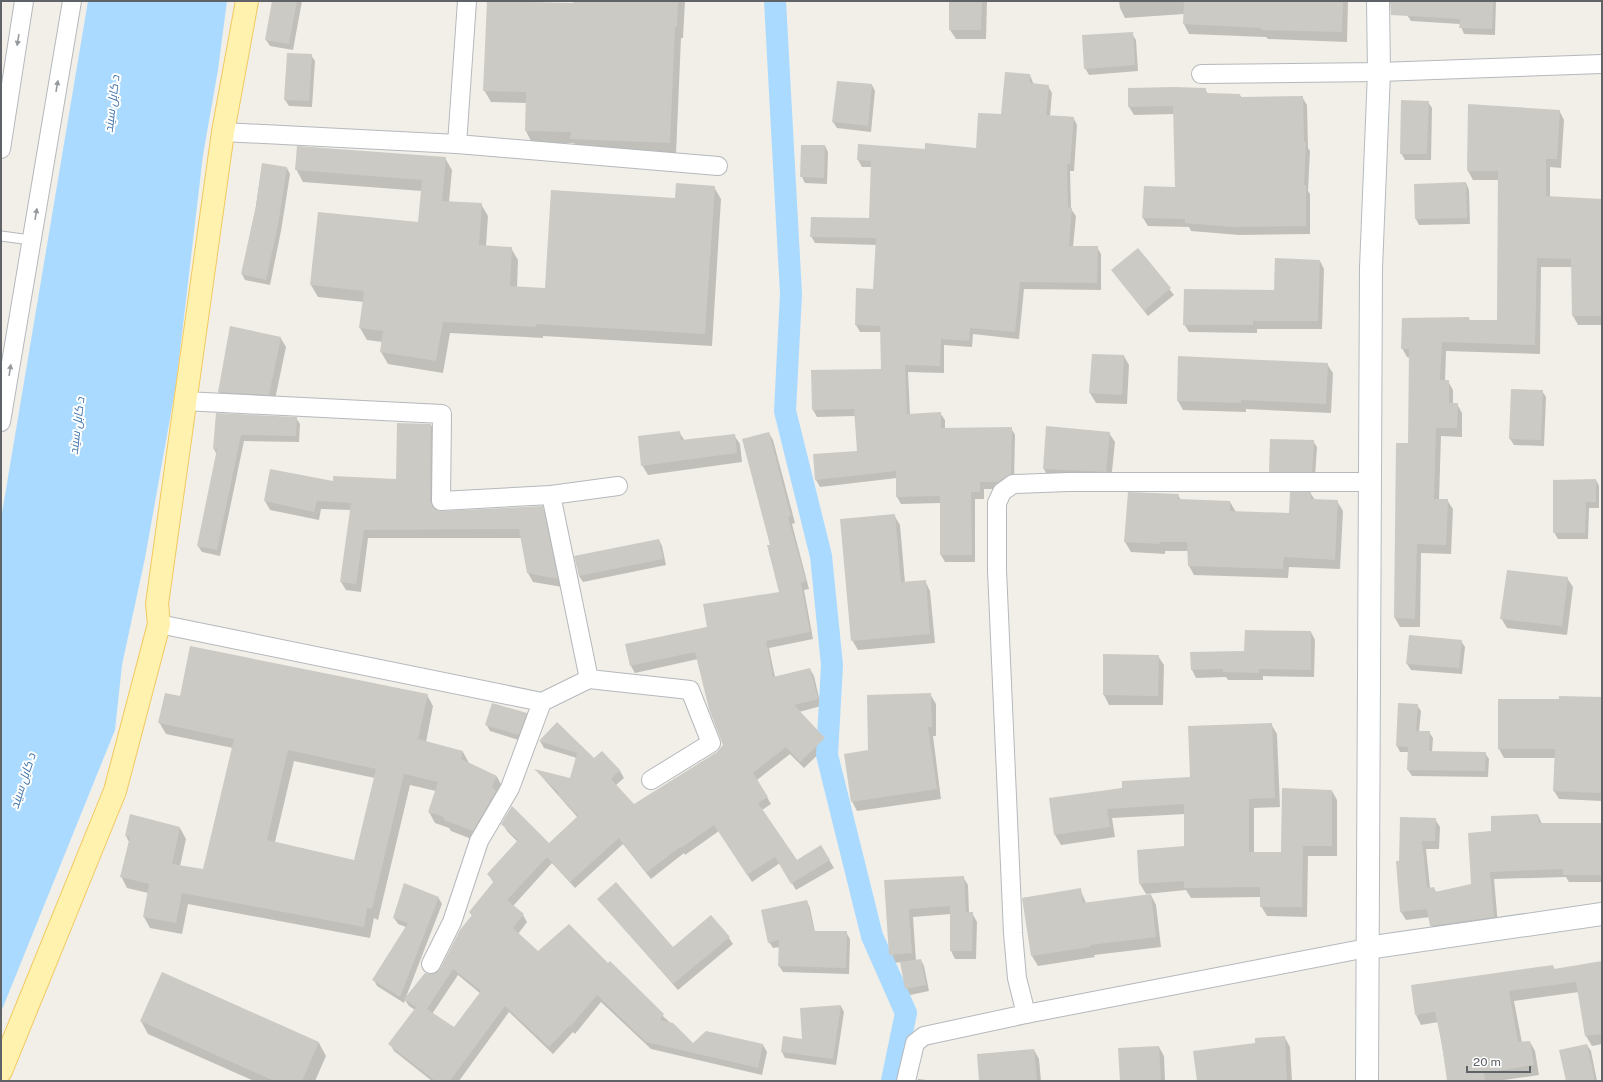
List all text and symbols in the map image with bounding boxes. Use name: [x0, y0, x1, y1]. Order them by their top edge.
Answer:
one-way arrow: [15, 33, 21, 46]
water label: د کابل سيند: [102, 73, 123, 133]
one-way arrow: [55, 80, 61, 92]
one-way arrow: [33, 208, 39, 220]
one-way arrow: [7, 364, 13, 376]
water label: د کابل سيند: [67, 395, 88, 455]
water label: د کابل سيند: [7, 750, 39, 811]
scale bar: [1467, 1048, 1530, 1074]
text: 20 m: [1473, 1055, 1501, 1069]

